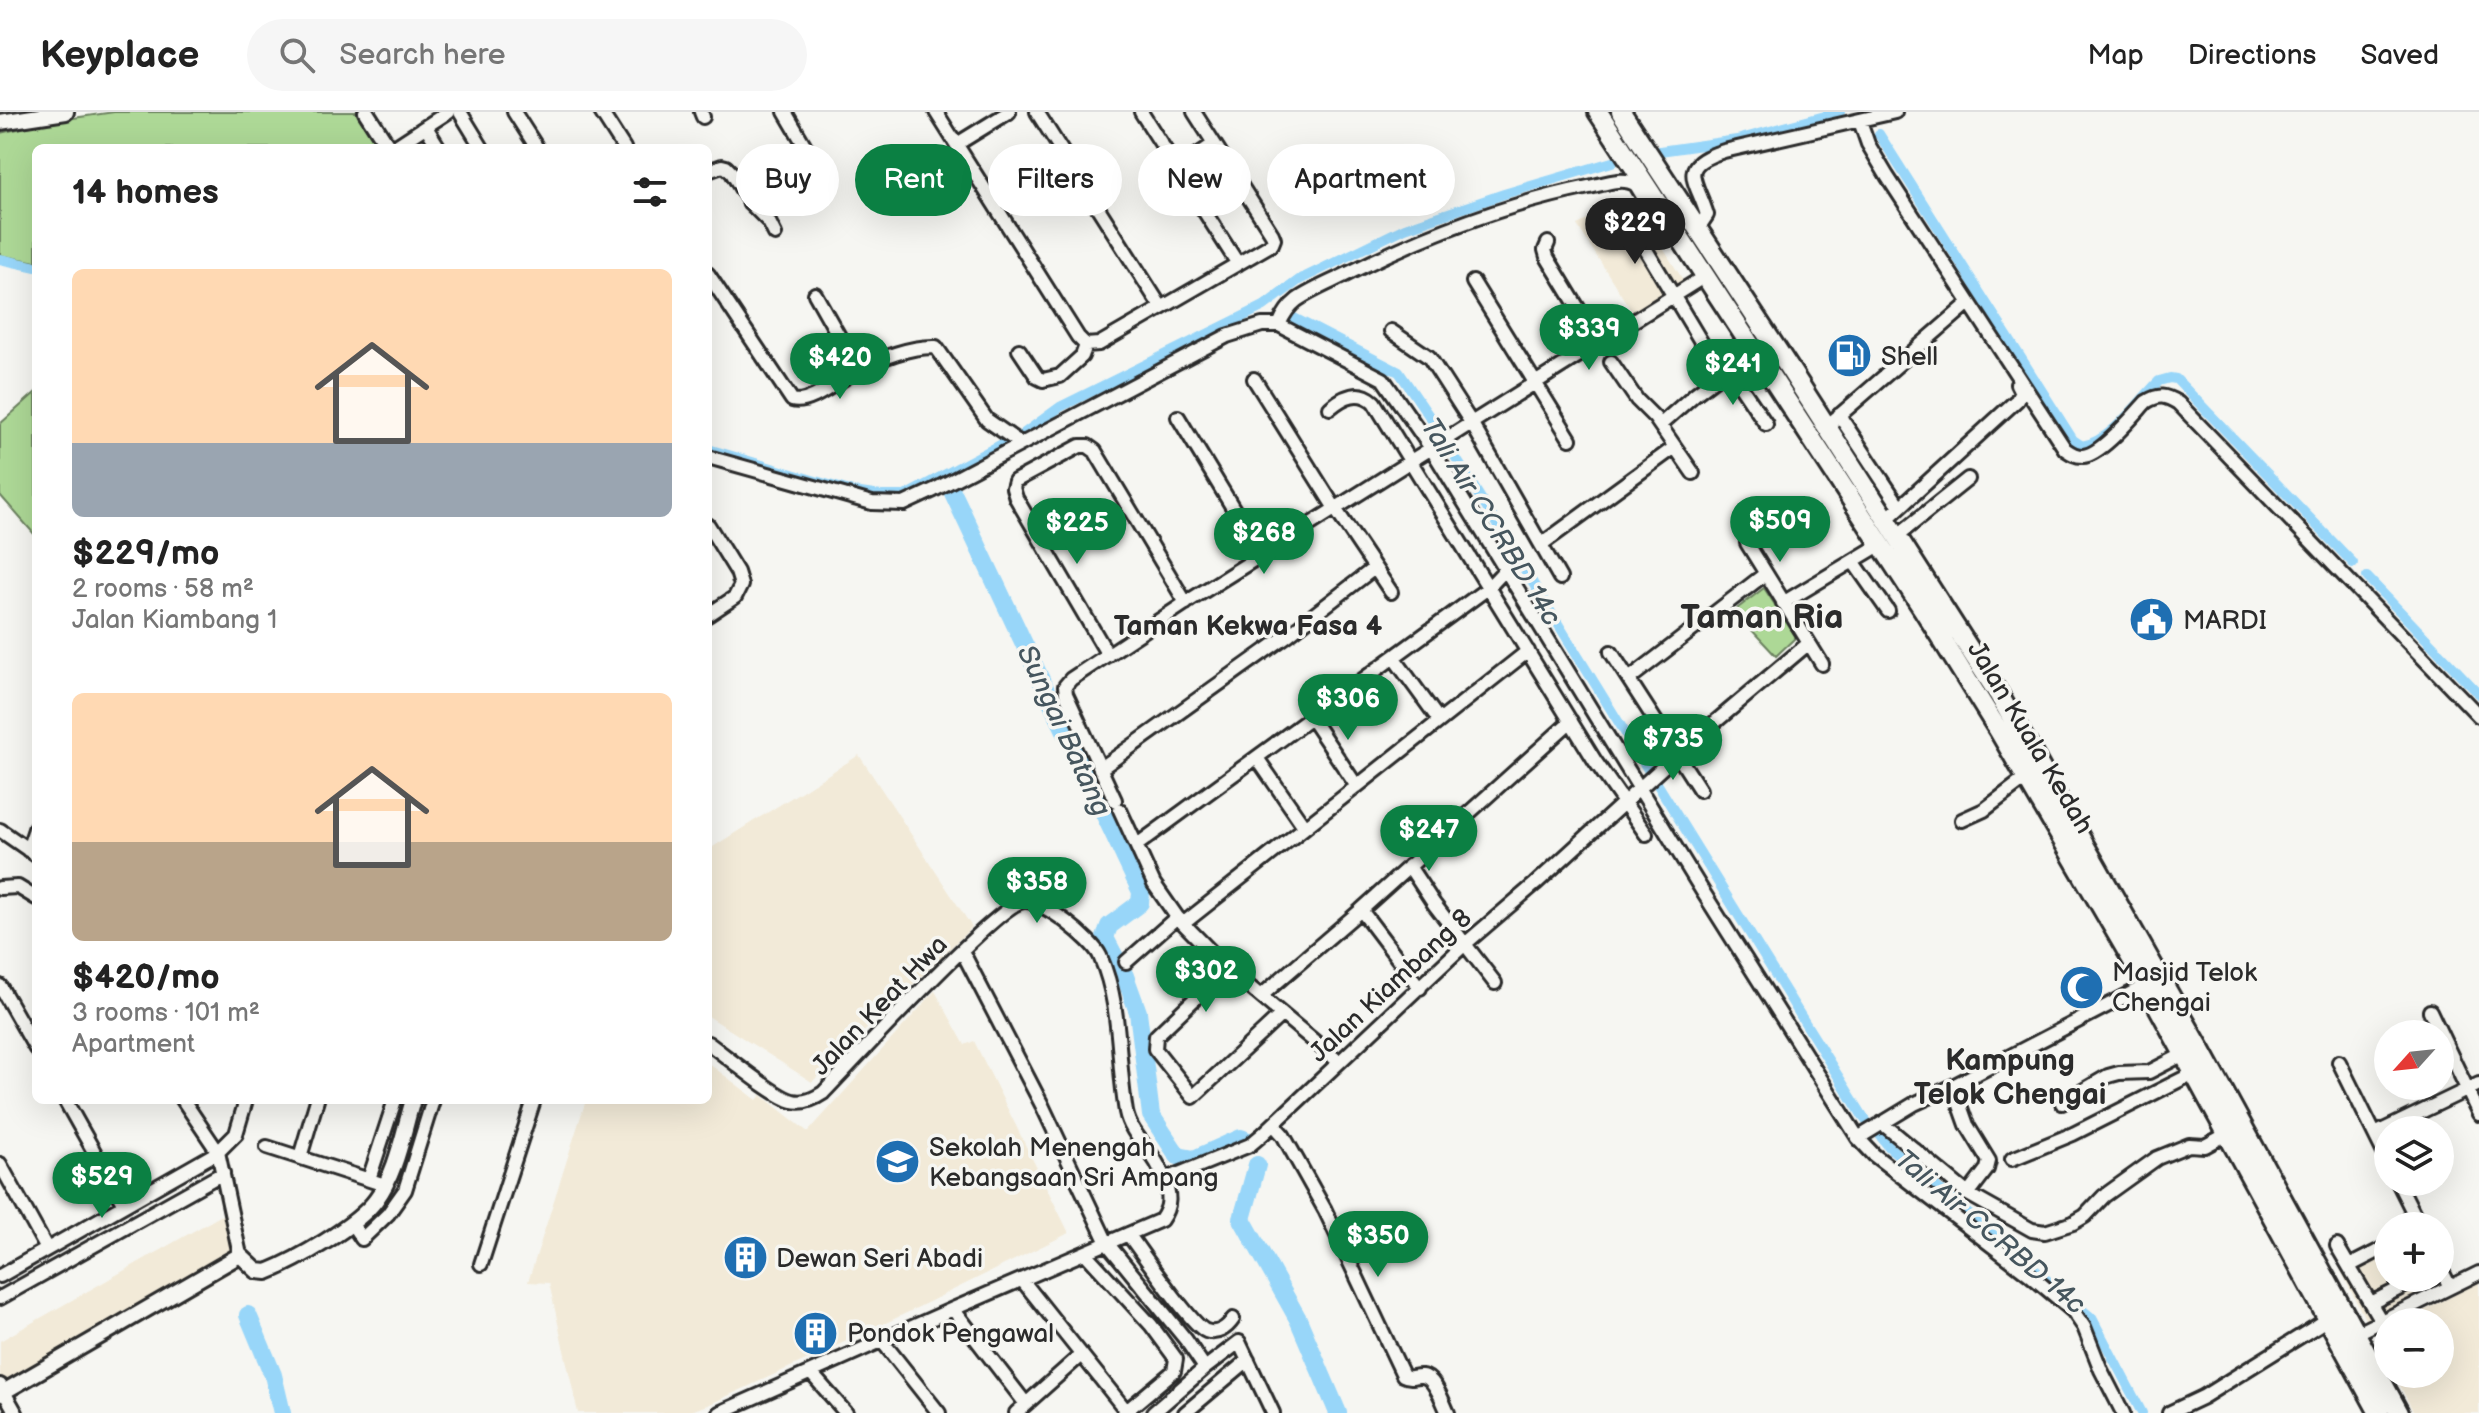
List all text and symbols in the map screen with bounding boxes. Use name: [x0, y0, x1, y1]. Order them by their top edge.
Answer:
search box: [247, 19, 807, 91]
text: Keyplace: [40, 33, 199, 78]
icon: search: [275, 33, 319, 77]
text: Search here: [339, 37, 506, 73]
text: Map: [2087, 39, 2144, 72]
text: Directions: [2188, 39, 2316, 72]
text: Saved: [2360, 39, 2439, 72]
chip: Buy: [736, 144, 839, 216]
chip: Rent: [855, 144, 972, 216]
chip: Filters: [988, 144, 1122, 216]
chip: New: [1138, 144, 1251, 216]
chip: Apartment: [1267, 144, 1455, 216]
icon: filters: [628, 170, 672, 214]
text: 14 homes: [72, 172, 219, 213]
pin: $229: [1588, 198, 1682, 266]
text: $229: [1603, 208, 1667, 239]
pin: $339: [1542, 304, 1636, 372]
text: $339: [1558, 314, 1620, 345]
icon: home: [300, 321, 444, 465]
fuel station icon: Shell: [1826, 332, 1874, 380]
pin: $420: [793, 333, 887, 401]
pin: $241: [1686, 339, 1780, 407]
place label: Shell: [1881, 342, 1938, 373]
text: $420: [808, 343, 872, 374]
text: $241: [1704, 349, 1762, 380]
water label: Tali Air CCRBD 14c: [1414, 412, 1568, 632]
pin: $509: [1733, 496, 1827, 564]
pin: $225: [1030, 498, 1124, 566]
text: $509: [1748, 506, 1812, 537]
text: $225: [1045, 508, 1109, 539]
pin: $268: [1217, 508, 1311, 576]
text: $268: [1232, 518, 1296, 549]
text: $229/mo: [72, 533, 219, 574]
text: 2 rooms · 58 m²: [72, 574, 254, 605]
public building icon: MARDI: [2128, 596, 2176, 644]
district label: Taman Ria: [1681, 597, 1843, 638]
text: Jalan Kiambang 1: [72, 605, 277, 636]
place label: MARDI: [2183, 606, 2267, 637]
district label: Taman Kekwa Fasa 4: [1114, 610, 1383, 643]
street label: Jalan Kuala Kedah: [1960, 636, 2099, 839]
water label: Sungai Batang: [1010, 640, 1118, 822]
pin: $306: [1301, 674, 1395, 742]
text: $306: [1316, 684, 1380, 715]
pin: $735: [1626, 714, 1720, 782]
text: $735: [1642, 724, 1704, 755]
icon: home: [300, 745, 444, 889]
pin: $247: [1382, 805, 1476, 873]
text: $247: [1398, 815, 1460, 846]
pin: $358: [990, 857, 1084, 925]
text: $358: [1006, 867, 1068, 898]
street label: Jalan Kiambang 8: [1304, 903, 1478, 1069]
street label: Jalan Keat Hwa: [806, 930, 955, 1082]
pin: $302: [1159, 946, 1253, 1014]
text: $302: [1174, 956, 1238, 987]
text: $420/mo: [72, 957, 220, 998]
place label: Masjid Telok Chengai: [2112, 958, 2257, 1019]
mosque icon: Masjid Telok Chengai: [2057, 963, 2105, 1011]
text: 3 rooms · 101 m²: [72, 998, 260, 1029]
north arrow: [2374, 1020, 2454, 1100]
map controls: [2374, 1020, 2454, 1388]
text: Apartment: [72, 1029, 195, 1060]
district label: Kampung Telok Chengai: [1914, 1043, 2106, 1113]
button: layers: [2374, 1116, 2454, 1196]
place label: Sekolah Menengah Kebangsaan Sri Ampang: [929, 1133, 1218, 1194]
school or university icon: Sekolah Menengah Kebangsaan Sri Ampang: [874, 1138, 922, 1186]
water label: Tali Air CCRBD 14c: [1888, 1143, 2092, 1322]
pin: $529: [55, 1152, 149, 1220]
text: $529: [71, 1162, 133, 1193]
pin: $350: [1331, 1211, 1425, 1279]
button: +: [2374, 1212, 2454, 1292]
text: $350: [1346, 1221, 1410, 1252]
building icon: Dewan Seri Abadi: [721, 1234, 769, 1282]
place label: Dewan Seri Abadi: [776, 1244, 983, 1275]
button: −: [2374, 1308, 2454, 1388]
building icon: Pondok Pengawal: [792, 1309, 840, 1357]
place label: Pondok Pengawal: [847, 1319, 1054, 1350]

